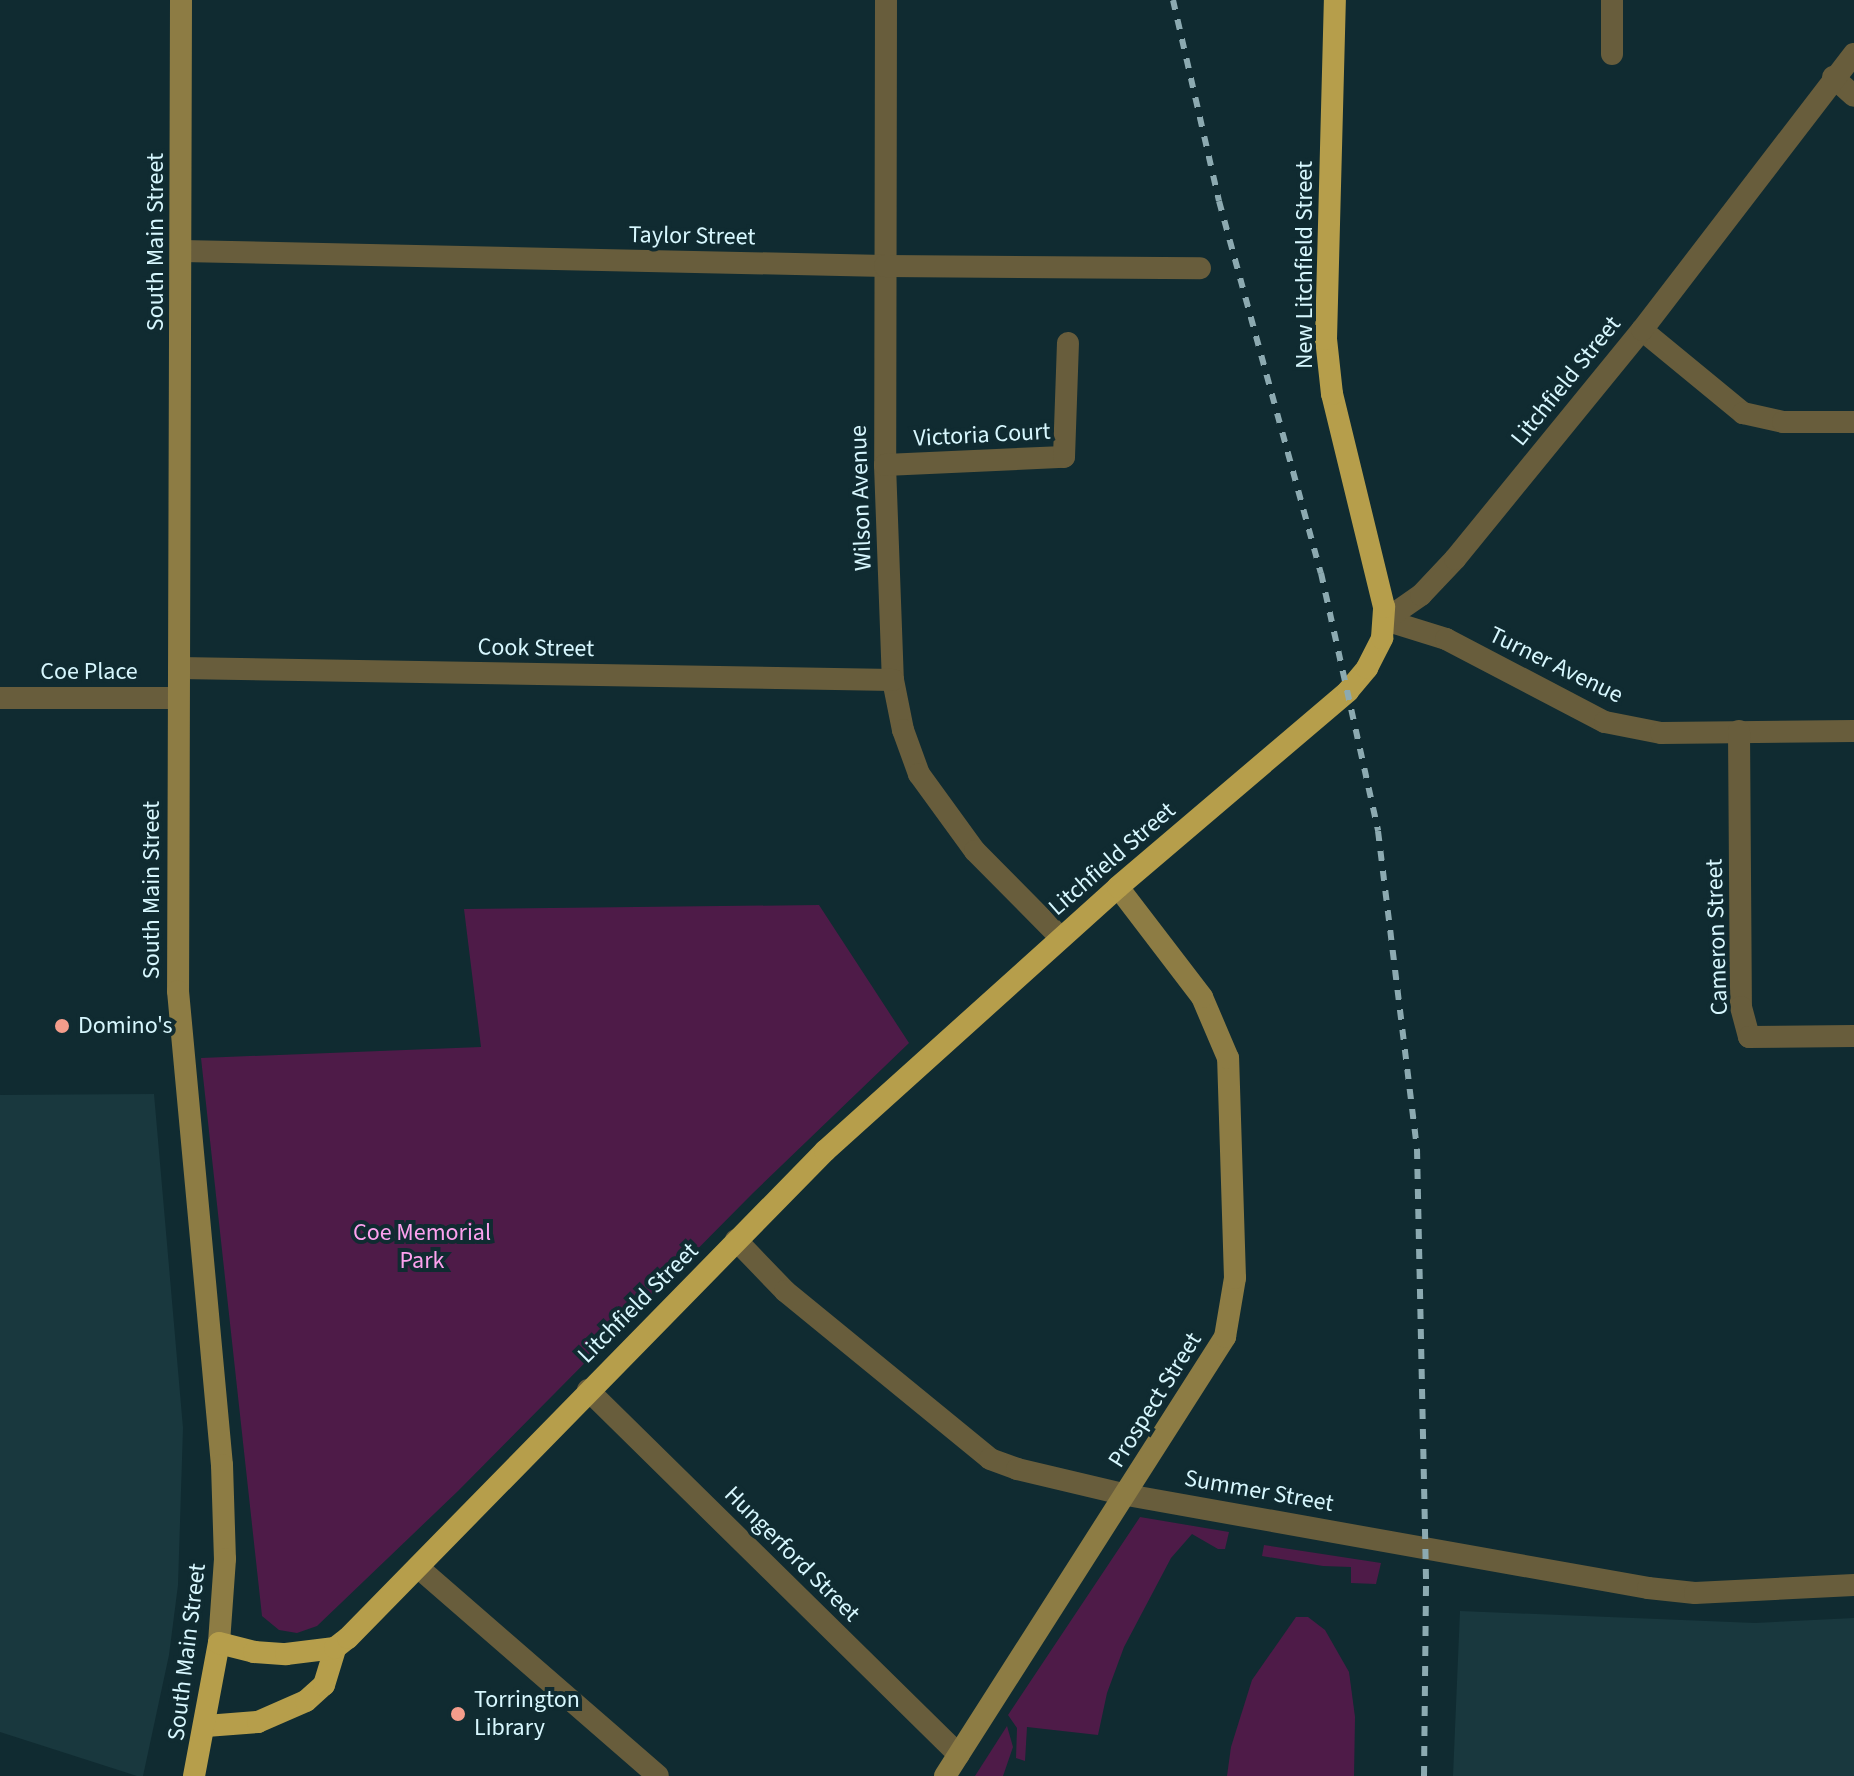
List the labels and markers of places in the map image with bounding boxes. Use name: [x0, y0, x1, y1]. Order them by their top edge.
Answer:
place label: Domino's: [78, 1012, 173, 1040]
marker: Domino's: [53, 1017, 71, 1035]
place label: Torrington Library: [474, 1686, 580, 1742]
marker: Torrington Library: [449, 1705, 467, 1723]

